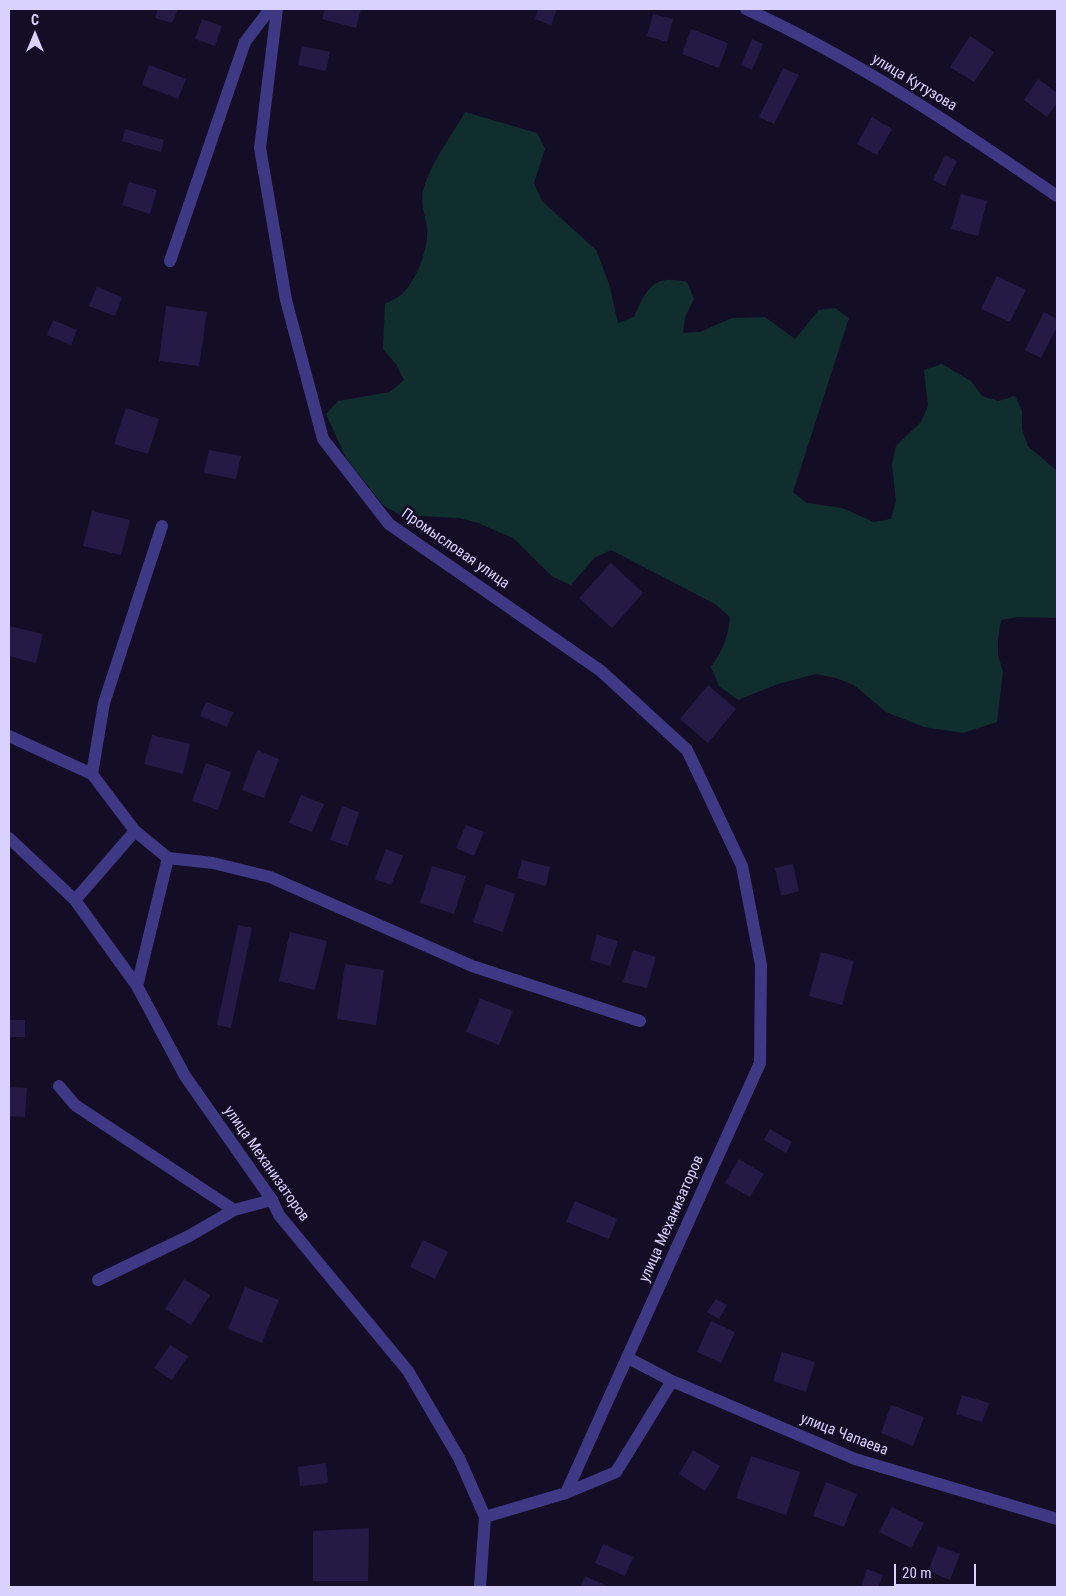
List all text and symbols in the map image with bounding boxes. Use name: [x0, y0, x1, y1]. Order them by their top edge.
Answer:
north arrow: [10, 10, 60, 60]
text: С: [31, 12, 39, 28]
street label: улица Кутузова: [868, 51, 960, 115]
street label: Промысловая улица: [397, 505, 513, 593]
street label: улица Механизаторов: [219, 1103, 313, 1225]
street label: улица Механизаторов: [636, 1153, 708, 1285]
street label: улица Чапаева: [798, 1410, 890, 1460]
scale bar: [896, 1554, 978, 1586]
text: 20 m: [902, 1564, 932, 1582]

